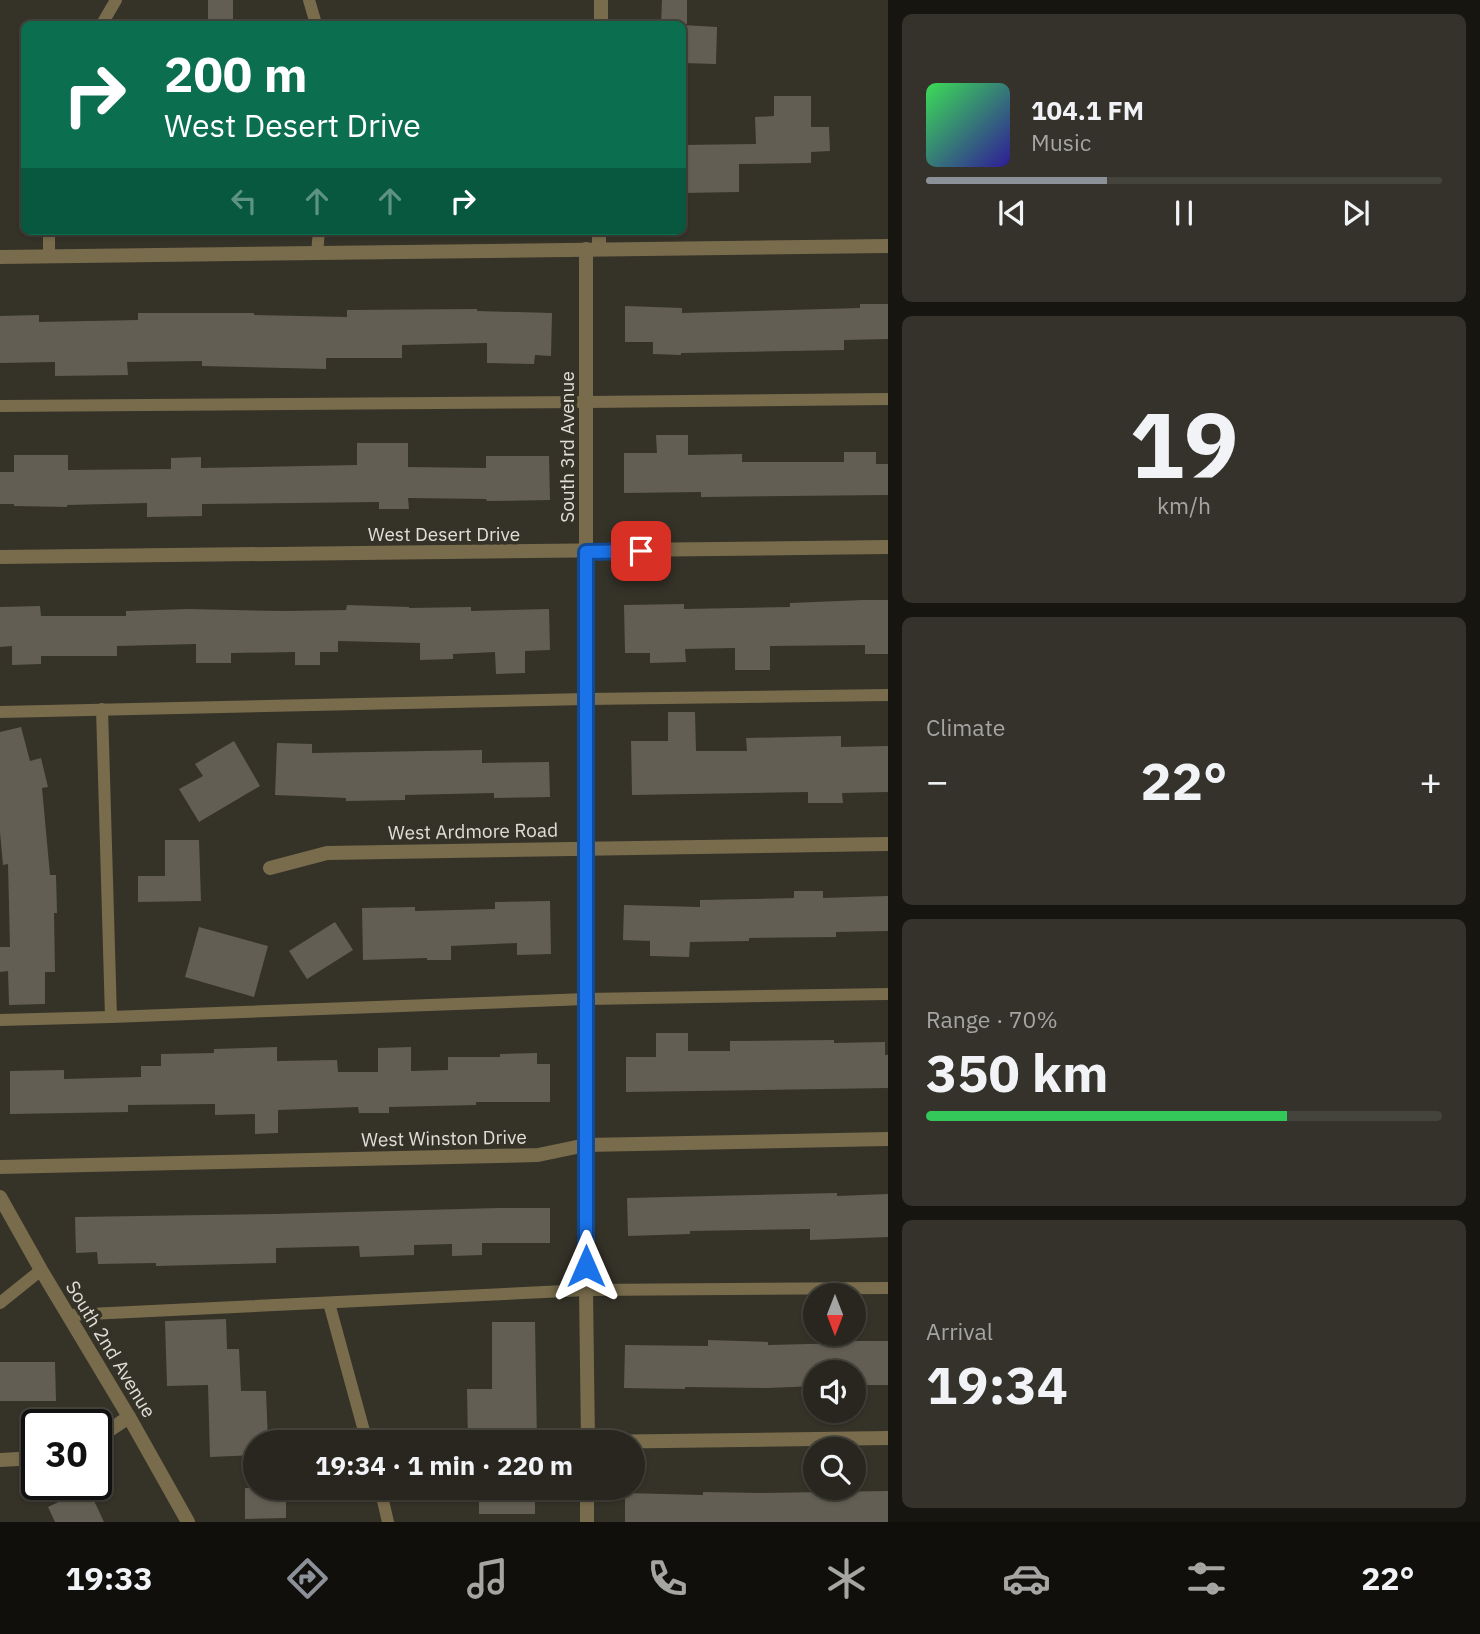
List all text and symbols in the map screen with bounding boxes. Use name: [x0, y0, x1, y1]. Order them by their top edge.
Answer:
text: 200 m: [164, 42, 308, 105]
icon: right: [49, 49, 140, 140]
text: 104.1 FM: [1031, 93, 1144, 127]
text: West Desert Drive: [164, 104, 421, 146]
text: Music: [1031, 127, 1091, 157]
icon: left: [225, 182, 263, 220]
icon: ahead: [298, 182, 336, 220]
icon: ahead: [371, 182, 409, 220]
icon: right: [444, 182, 482, 220]
icon: previous: [993, 194, 1031, 232]
icon: pause: [1165, 194, 1203, 232]
icon: next: [1337, 194, 1375, 232]
street label: South 3rd Avenue: [555, 371, 579, 523]
text: 19: [1129, 385, 1239, 503]
text: km/h: [1157, 490, 1211, 520]
pin: [611, 521, 671, 581]
street label: West Desert Drive: [368, 522, 520, 546]
icon: arrive: [622, 532, 660, 570]
text: Climate: [926, 712, 1005, 742]
text: 22°: [1141, 747, 1227, 814]
text: −: [926, 756, 949, 805]
text: +: [1419, 756, 1442, 805]
street label: West Ardmore Road: [388, 818, 558, 844]
text: Range · 70%: [926, 1004, 1058, 1034]
text: 350 km: [926, 1039, 1108, 1106]
street label: West Winston Drive: [361, 1125, 527, 1151]
position arrow: [549, 1229, 623, 1303]
street label: South 2nd Avenue: [61, 1276, 161, 1422]
north arrow: [803, 1283, 866, 1346]
map controls: [803, 1283, 866, 1500]
text: Arrival: [926, 1316, 993, 1346]
text: 19:34: [926, 1351, 1068, 1418]
button: sound: [803, 1360, 866, 1423]
speed limit sign: 30: [21, 1409, 112, 1500]
button: search: [803, 1437, 866, 1500]
text: 19:34 · 1 min · 220 m: [315, 1448, 573, 1482]
icon: directions: [283, 1554, 332, 1603]
icon: music: [463, 1554, 512, 1603]
icon: phone: [643, 1554, 692, 1603]
icon: climate: [822, 1554, 871, 1603]
icon: car: [1002, 1554, 1051, 1603]
icon: filters: [1182, 1554, 1231, 1603]
text: 19:33: [65, 1557, 153, 1599]
text: 22°: [1361, 1557, 1415, 1599]

